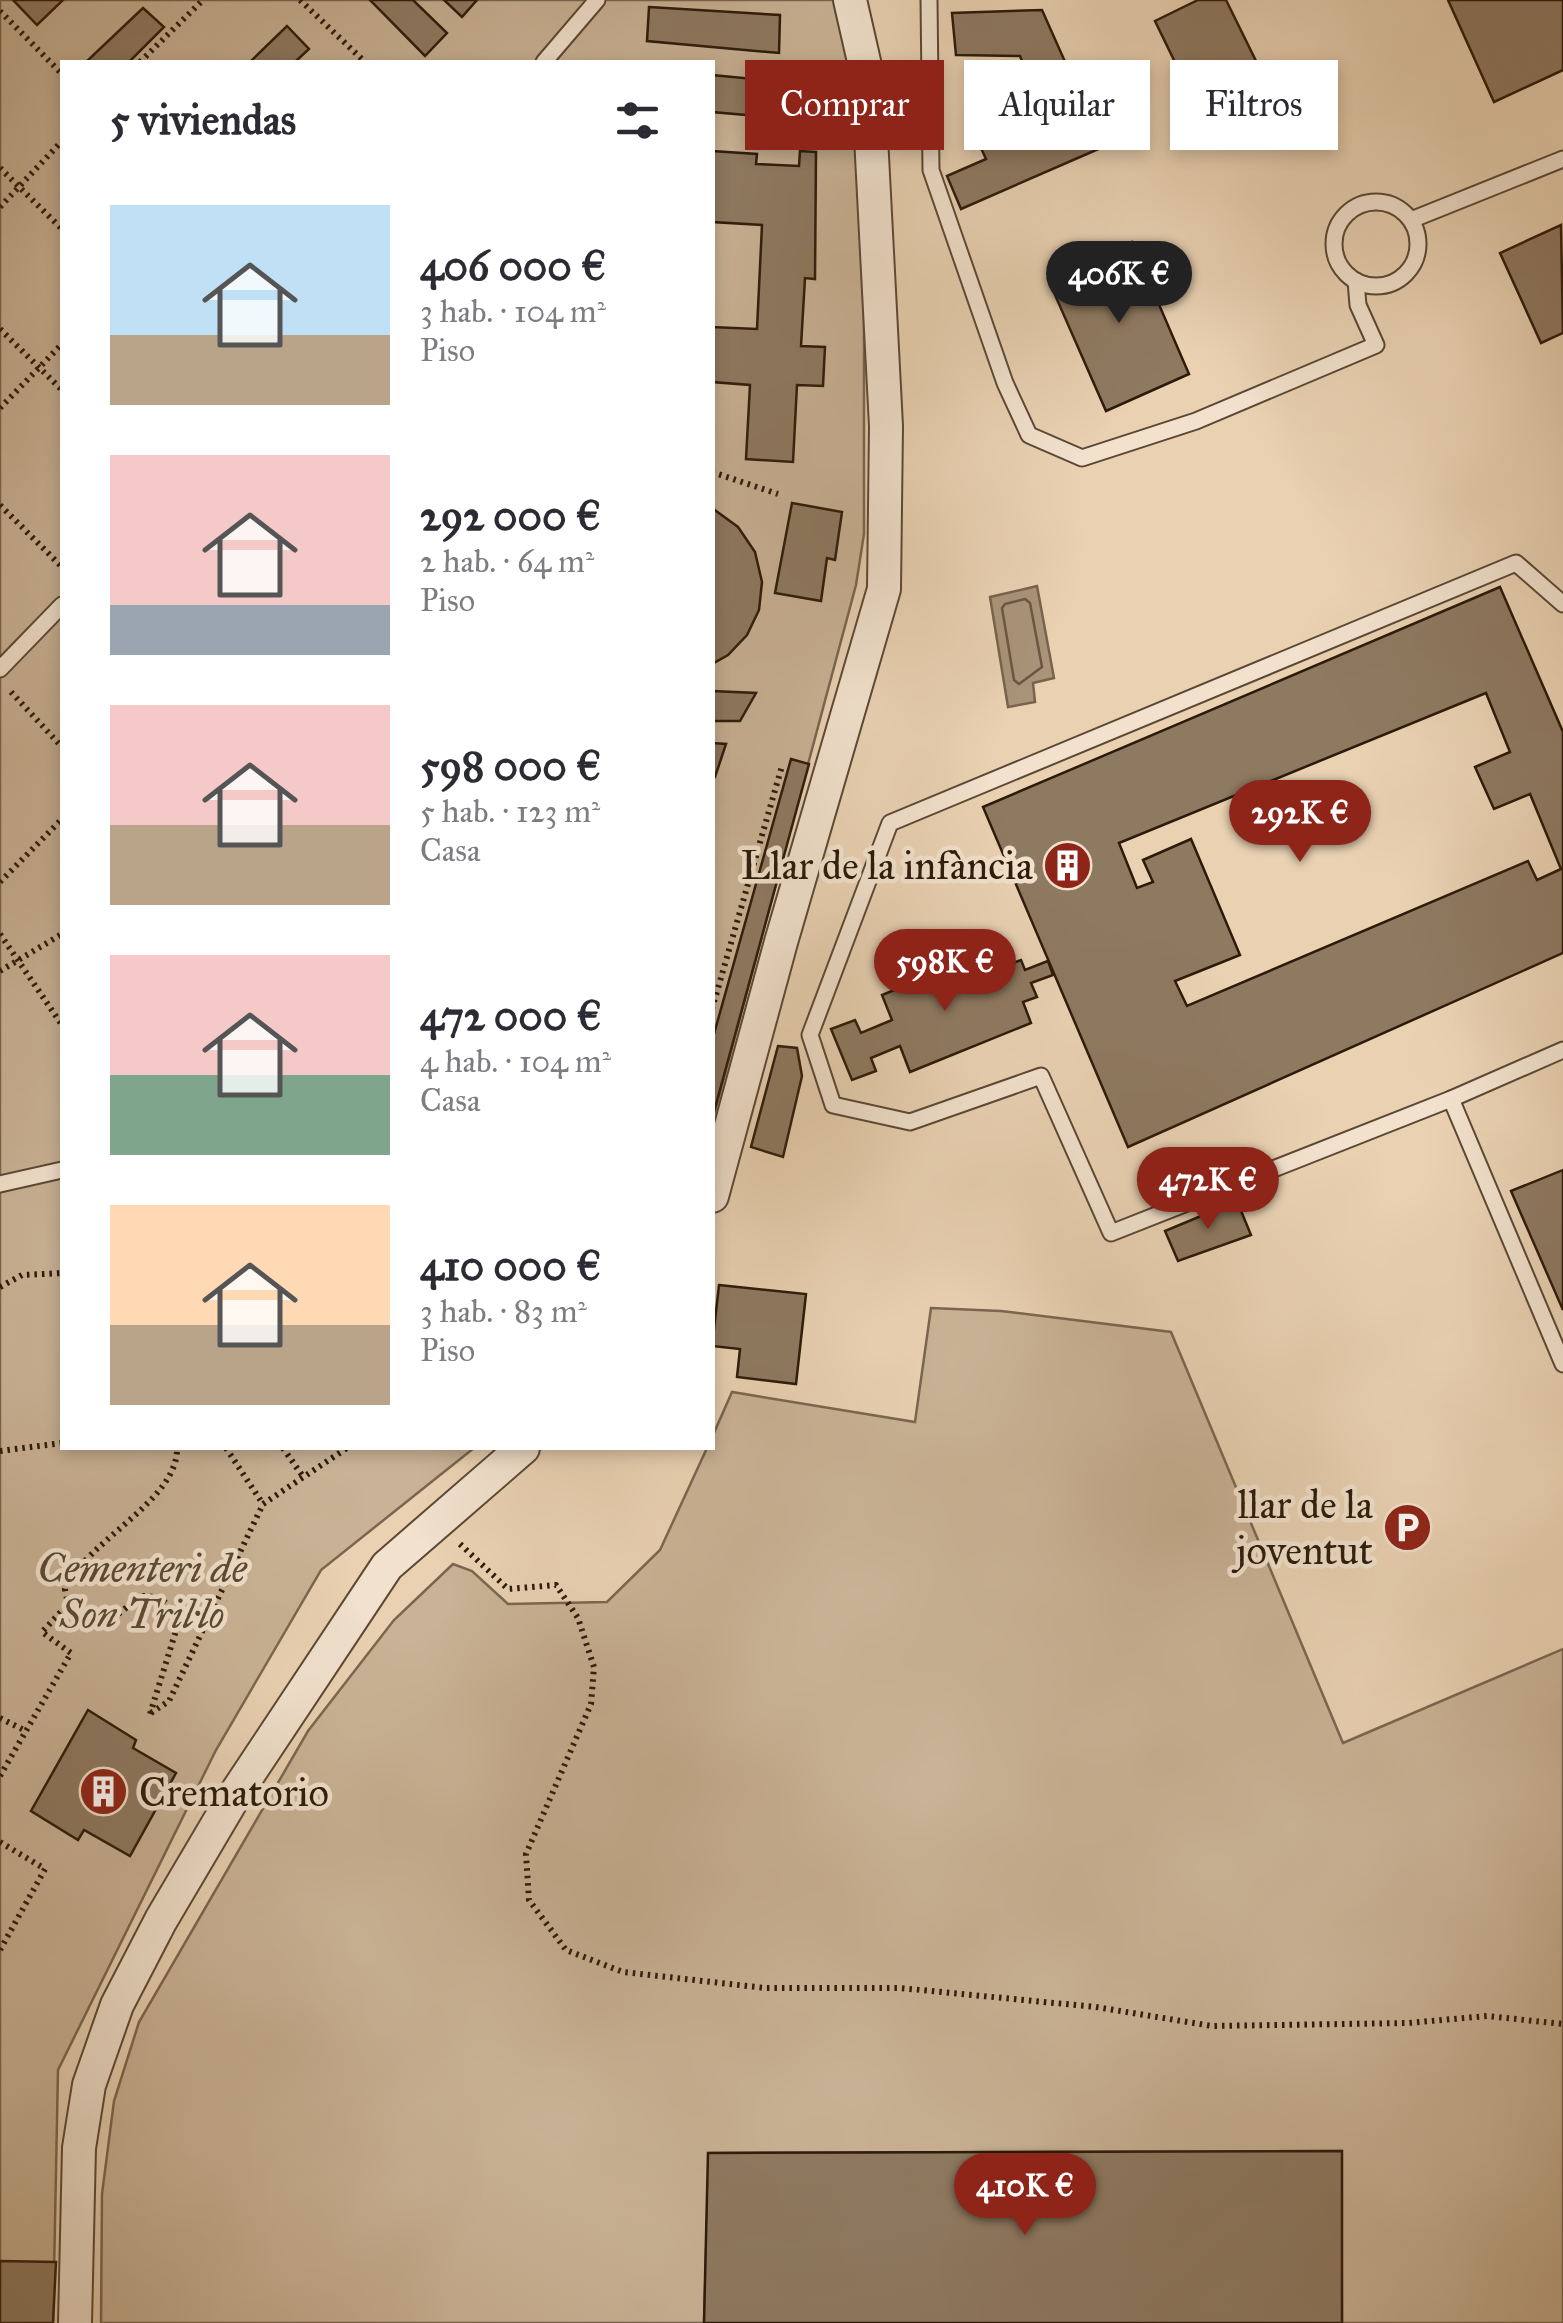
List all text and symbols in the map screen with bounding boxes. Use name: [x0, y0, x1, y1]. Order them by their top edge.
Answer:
chip: Comprar: [745, 60, 944, 150]
chip: Alquilar: [964, 60, 1150, 150]
chip: Filtros: [1170, 60, 1338, 150]
icon: filters: [610, 93, 665, 148]
text: 5 viviendas: [110, 94, 296, 146]
text: 406 000 €: [420, 240, 606, 292]
pin: 406K €: [1038, 241, 1200, 326]
icon: home: [190, 245, 310, 365]
text: 406K €: [1068, 254, 1170, 293]
text: 3 hab. · 104 m²: [420, 292, 606, 331]
text: Piso: [420, 331, 475, 370]
text: 292 000 €: [420, 490, 601, 542]
icon: home: [190, 495, 310, 615]
text: 2 hab. · 64 m²: [420, 542, 594, 581]
text: Piso: [420, 581, 475, 620]
text: 598 000 €: [420, 740, 601, 792]
icon: home: [190, 745, 310, 865]
pin: 292K €: [1219, 780, 1381, 865]
text: 5 hab. · 123 m²: [420, 792, 600, 831]
text: 292K €: [1251, 793, 1349, 832]
text: Casa: [420, 831, 481, 870]
building icon: Llar de la infància: [1042, 839, 1094, 891]
place label: Llar de la infància: [741, 841, 1033, 890]
pin: 598K €: [864, 929, 1026, 1014]
text: 598K €: [896, 942, 994, 981]
text: 472 000 €: [420, 990, 602, 1042]
icon: home: [190, 995, 310, 1115]
text: 4 hab. · 104 m²: [420, 1042, 611, 1081]
text: Casa: [420, 1081, 481, 1120]
pin: 472K €: [1127, 1147, 1289, 1232]
text: 472K €: [1159, 1160, 1257, 1199]
text: 410 000 €: [420, 1240, 601, 1292]
icon: home: [190, 1245, 310, 1365]
text: 3 hab. · 83 m²: [420, 1292, 587, 1331]
text: Piso: [420, 1331, 475, 1370]
place label: llar de la joventut: [1231, 1480, 1373, 1575]
parking icon: llar de la joventut: [1382, 1501, 1434, 1553]
park label: Cementeri de Son Tril·lo: [37, 1544, 248, 1639]
building icon: Crematorio: [78, 1766, 130, 1818]
place label: Crematorio: [139, 1768, 329, 1817]
pin: 410K €: [944, 2153, 1106, 2238]
text: 410K €: [976, 2166, 1074, 2205]

